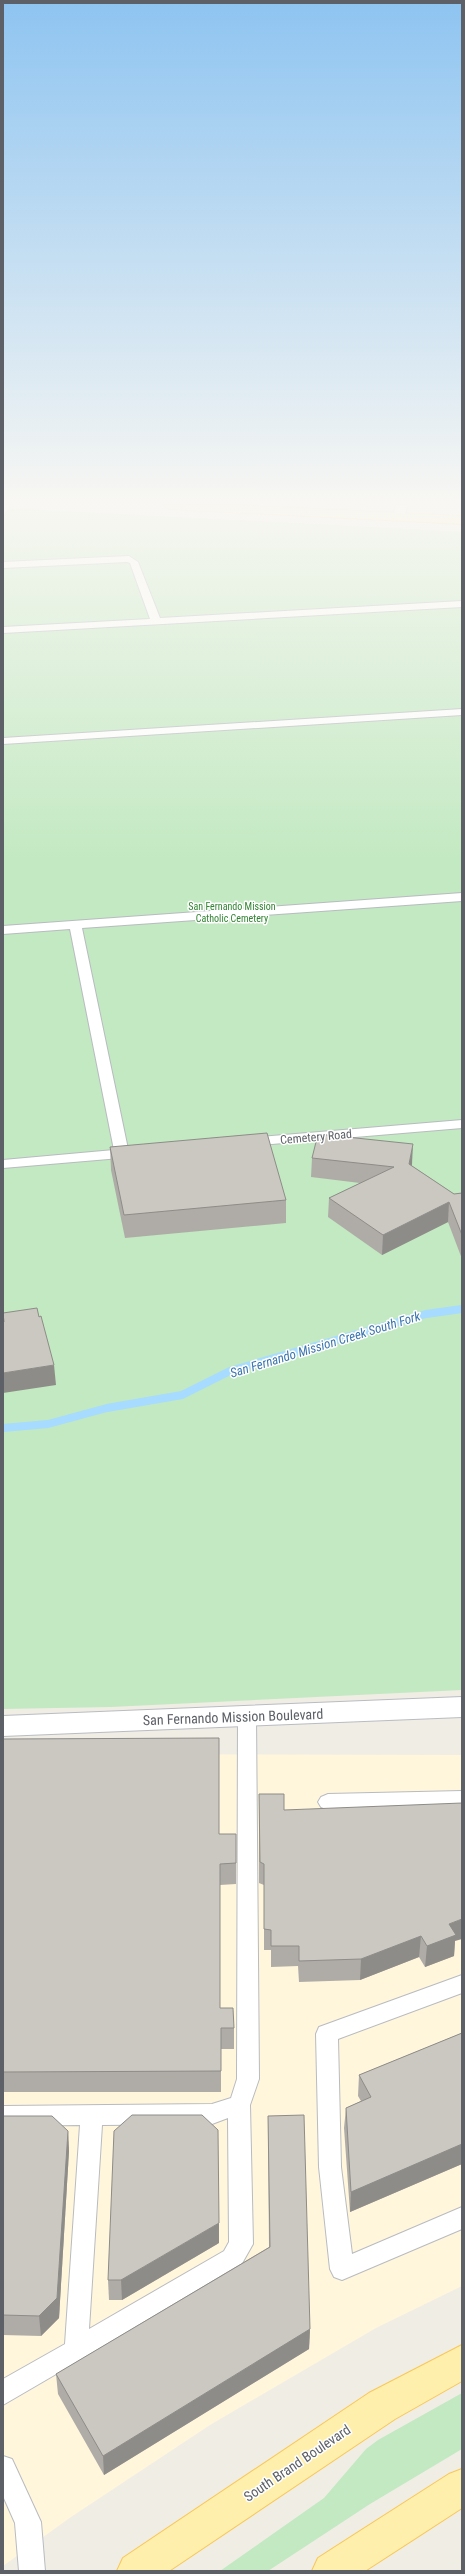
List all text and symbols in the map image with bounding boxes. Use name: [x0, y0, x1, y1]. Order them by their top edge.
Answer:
park label: San Fernando Mission Catholic Cemetery: [188, 901, 276, 924]
street label: Cemetery Road: [280, 1127, 352, 1147]
water label: San Fernando Mission Creek South Fork: [228, 1308, 422, 1381]
street label: San Fernando Mission Boulevard: [143, 1706, 323, 1728]
street label: South Brand Boulevard: [241, 2421, 353, 2505]

